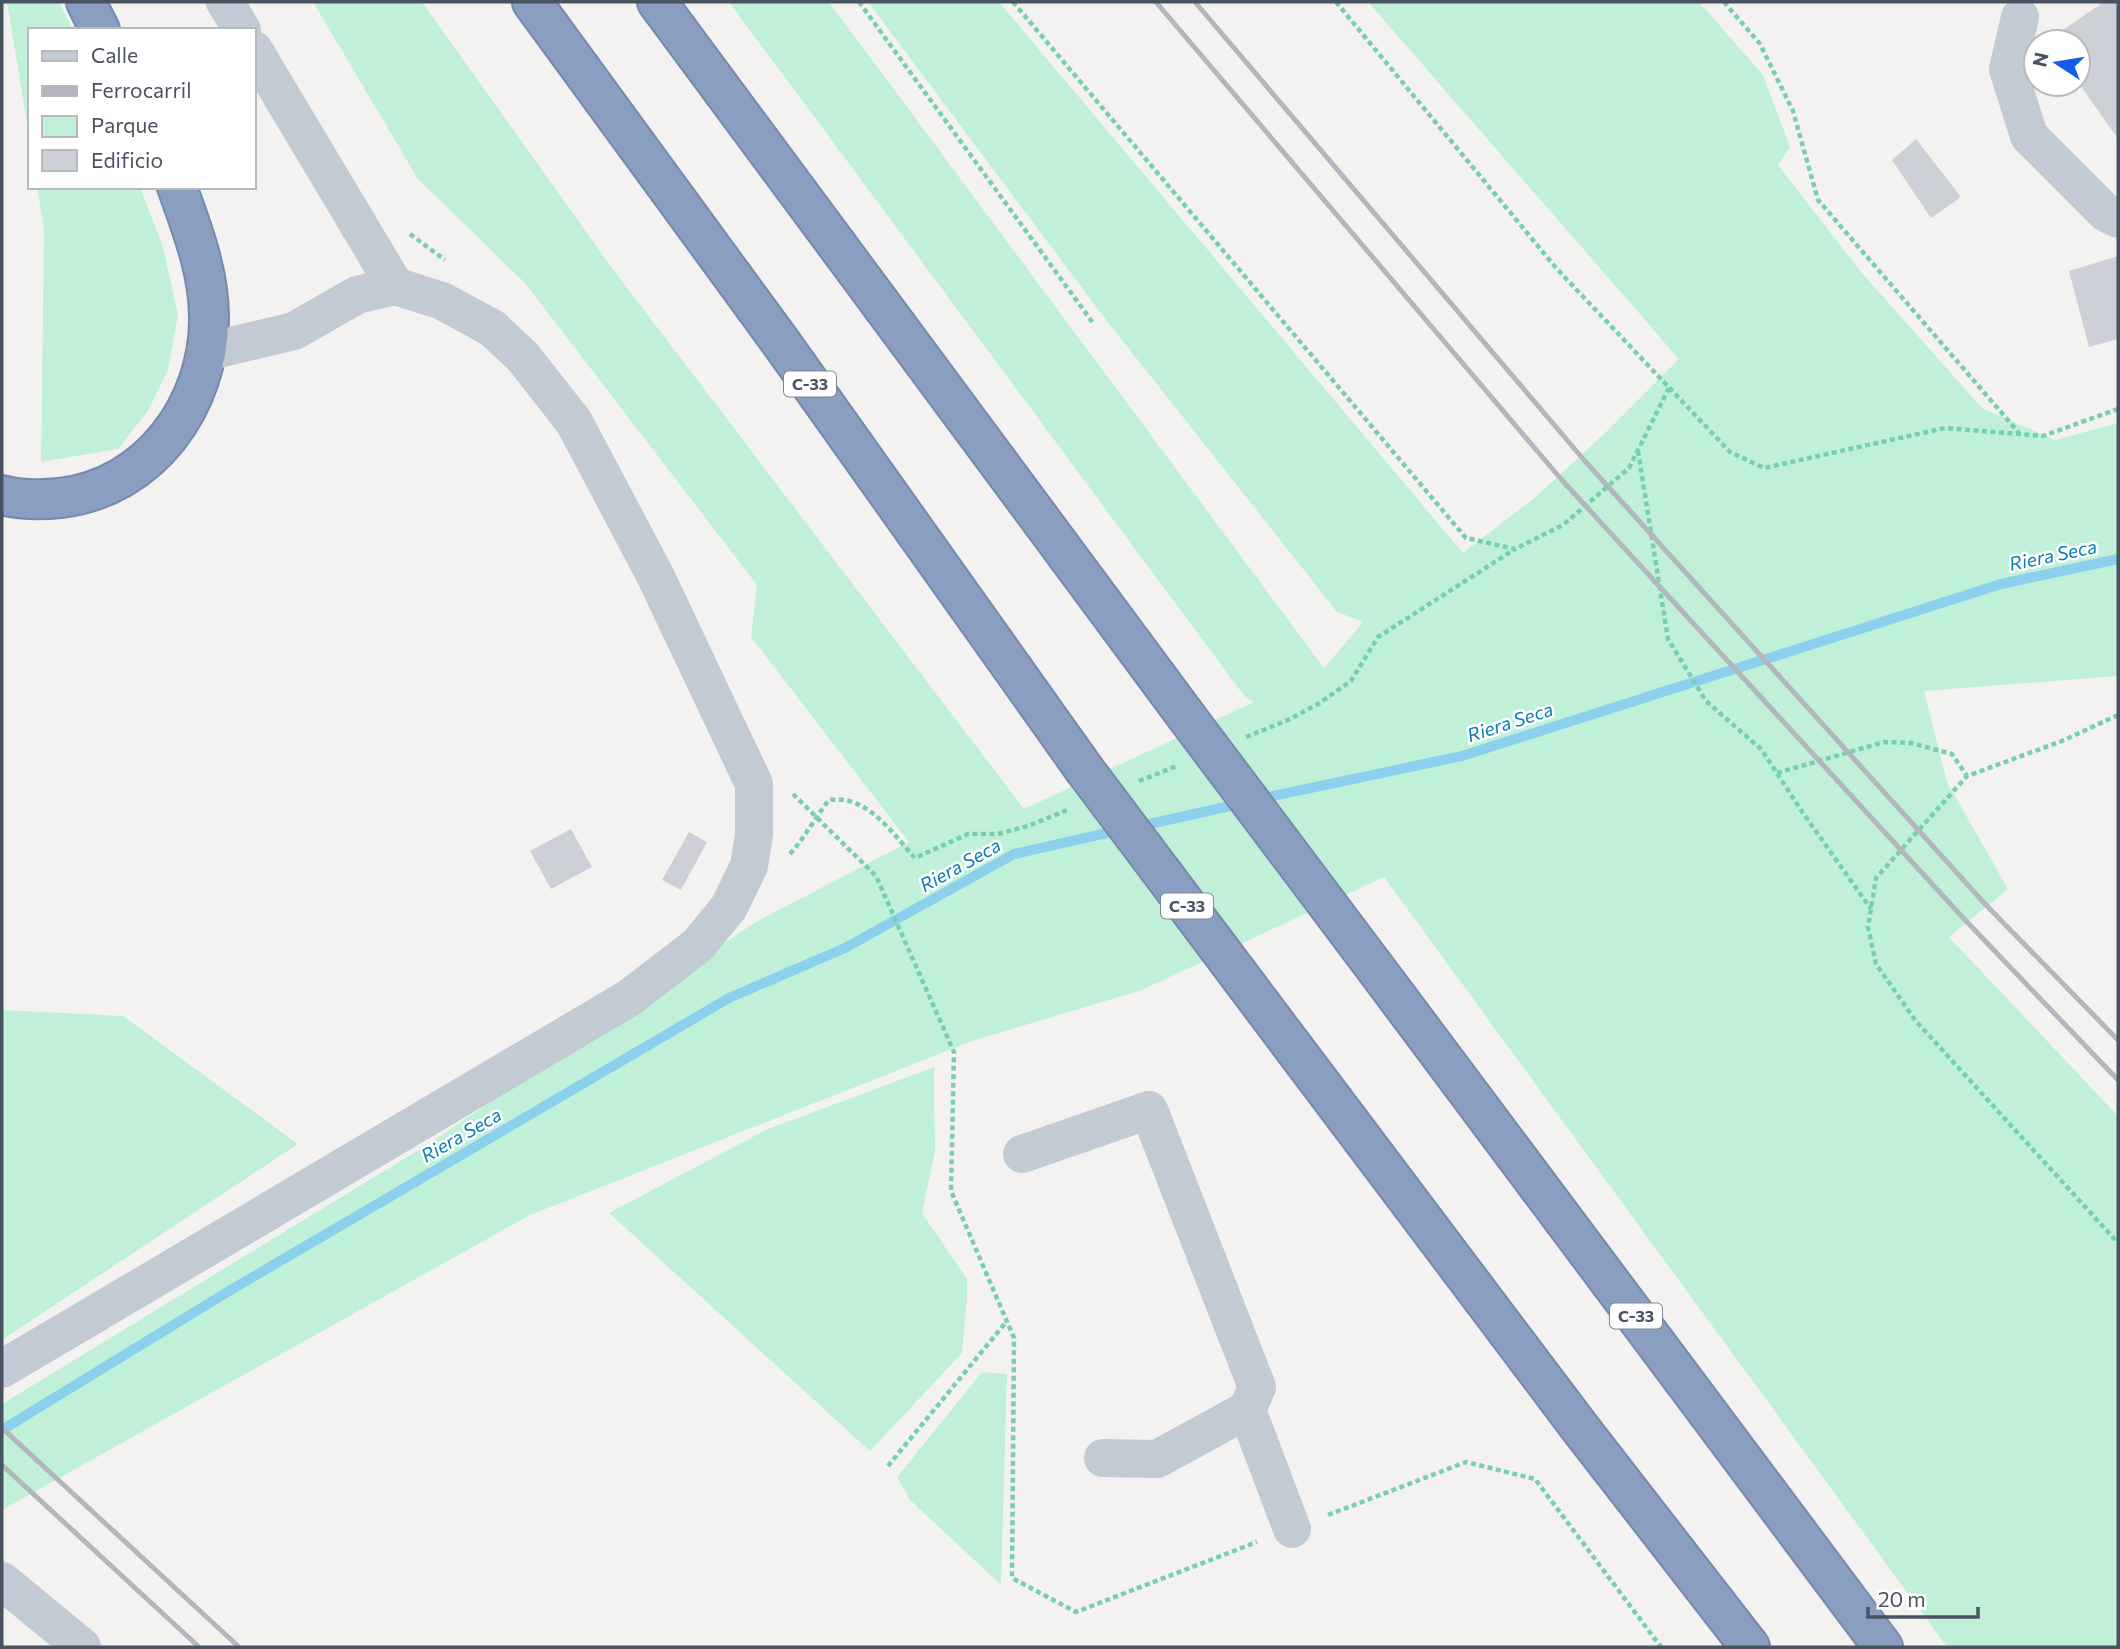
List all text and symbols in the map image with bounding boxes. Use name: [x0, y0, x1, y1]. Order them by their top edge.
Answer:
legend: [28, 28, 256, 189]
north arrow: [2022, 28, 2092, 98]
text: Calle: [91, 42, 138, 67]
text: N: [2027, 50, 2053, 69]
text: Ferrocarril: [91, 77, 192, 102]
text: Parque: [91, 112, 158, 137]
text: Edificio: [91, 147, 163, 172]
road number: C-33: [784, 372, 836, 396]
water label: Riera Seca: [2007, 534, 2099, 575]
water label: Riera Seca: [1464, 697, 1556, 746]
water label: Riera Seca: [915, 833, 1004, 896]
road number: C-33: [1161, 893, 1213, 918]
water label: Riera Seca: [416, 1102, 505, 1167]
road number: C-33: [1610, 1304, 1662, 1328]
scale bar: [1868, 1576, 1978, 1620]
text: 20 m: [1878, 1586, 1926, 1611]

